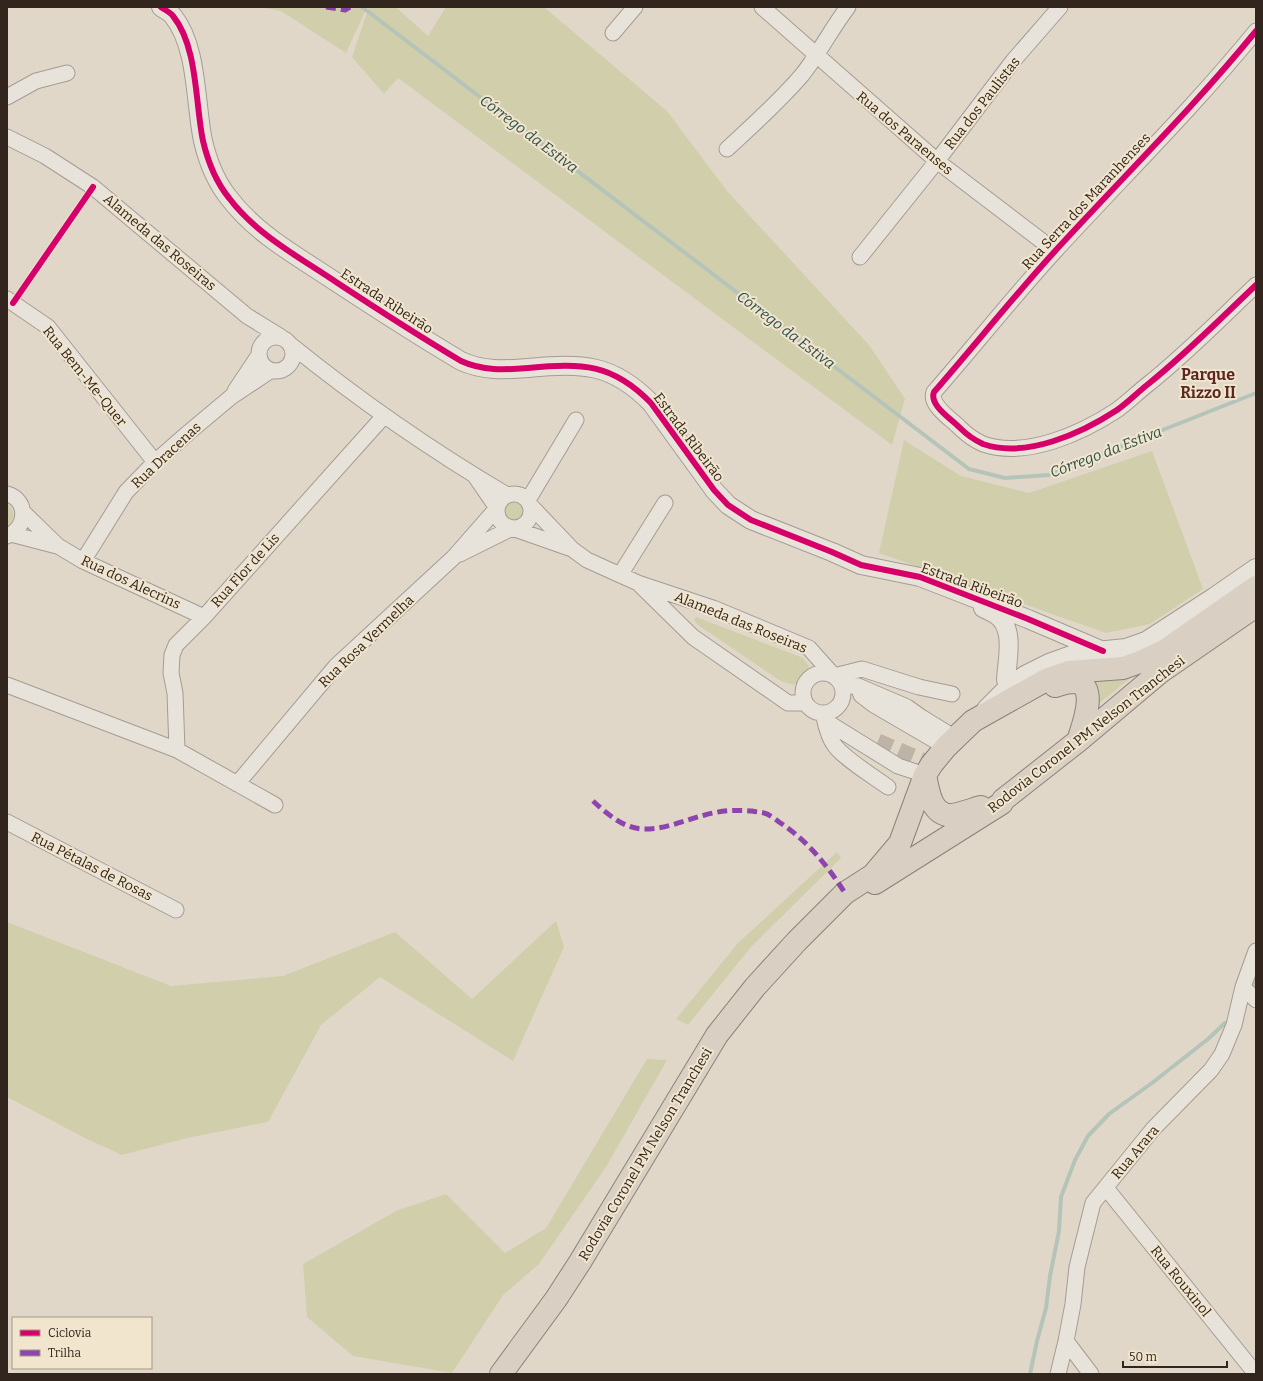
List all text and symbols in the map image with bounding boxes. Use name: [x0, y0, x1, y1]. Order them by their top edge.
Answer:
street label: Rua dos Paulistas: [941, 54, 1024, 153]
street label: Rua dos Paraenses: [853, 88, 956, 179]
water label: Córrego da Estiva: [476, 91, 582, 177]
street label: Rua Serra dos Maranhenses: [1019, 130, 1154, 273]
street label: Alameda das Roseiras: [100, 190, 219, 294]
street label: Estrada Ribeirão: [337, 265, 436, 338]
water label: Córrego da Estiva: [733, 287, 839, 373]
street label: Rua Bem-Me-Quer: [39, 323, 130, 430]
district label: Parque Rizzo II: [1180, 365, 1236, 402]
street label: Estrada Ribeirão: [650, 390, 728, 485]
street label: Rua Dracenas: [128, 419, 205, 492]
water label: Córrego da Estiva: [1048, 422, 1164, 482]
street label: Rua Flor de Lis: [208, 530, 283, 611]
street label: Rua dos Alecrins: [78, 552, 183, 613]
street label: Estrada Ribeirão: [919, 559, 1025, 612]
street label: Alameda das Roseiras: [672, 588, 810, 657]
street label: Rua Rosa Vermelha: [315, 591, 418, 691]
street label: Rodovia Coronel PM Nelson Tranchesi: [984, 652, 1188, 817]
street label: Rua Pétalas de Rosas: [28, 828, 155, 904]
street label: Rodovia Coronel PM Nelson Tranchesi: [575, 1045, 716, 1264]
street label: Rua Arara: [1108, 1122, 1163, 1183]
street label: Rua Rouxinol: [1147, 1242, 1214, 1320]
legend: [12, 1317, 152, 1369]
text: Ciclovia: [48, 1326, 92, 1340]
scale bar: [1123, 1343, 1227, 1369]
text: Trilha: [48, 1346, 81, 1360]
text: 50 m: [1129, 1350, 1158, 1364]

